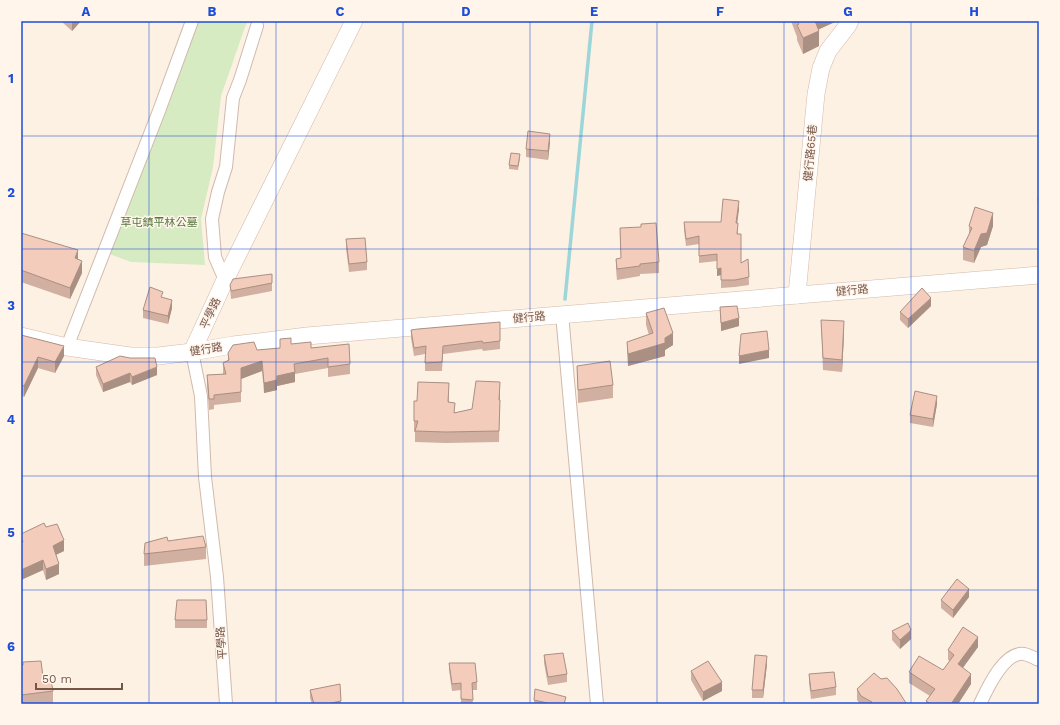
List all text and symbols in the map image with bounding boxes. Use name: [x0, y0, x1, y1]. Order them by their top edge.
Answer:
text: A: [82, 4, 91, 19]
text: B: [208, 4, 217, 19]
text: C: [336, 4, 345, 19]
text: D: [461, 4, 471, 19]
text: E: [590, 4, 598, 19]
text: F: [716, 4, 724, 19]
text: G: [843, 4, 853, 19]
text: H: [969, 4, 979, 19]
text: 1: [8, 71, 14, 86]
street label: 健行路65巷: [802, 124, 819, 182]
text: 2: [7, 185, 15, 200]
park label: 草屯鎮平林公墓: [121, 216, 198, 229]
street label: 健行路: [835, 283, 869, 298]
street label: 平學路: [198, 296, 223, 331]
text: 3: [7, 298, 15, 313]
street label: 健行路: [512, 310, 546, 325]
street label: 健行路: [189, 340, 223, 358]
text: 4: [7, 412, 16, 427]
text: 5: [7, 525, 15, 540]
street label: 平學路: [214, 626, 229, 660]
text: 6: [7, 639, 15, 654]
scale bar: [36, 665, 122, 691]
text: 50 m: [42, 672, 72, 686]

